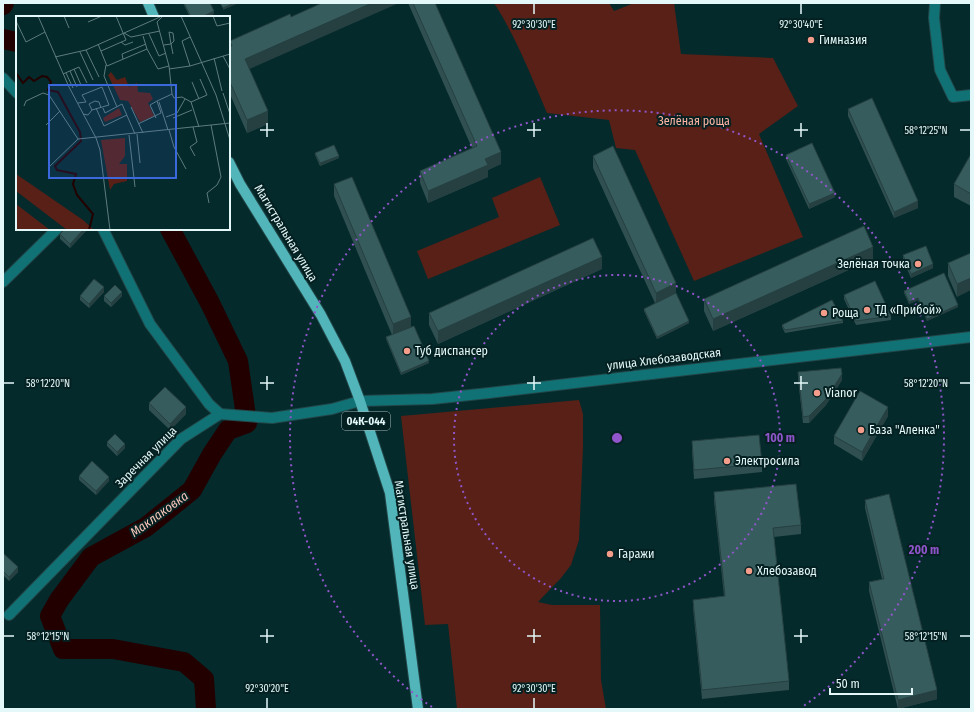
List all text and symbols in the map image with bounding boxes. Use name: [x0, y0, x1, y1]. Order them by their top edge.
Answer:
inset map: [16, 16, 230, 230]
text: 92°30'30"E: [512, 19, 556, 31]
text: 92°30'40"E: [779, 19, 823, 31]
place label: Гимназия: [819, 33, 867, 47]
marker: Гимназия: [806, 35, 816, 45]
park label: Зелёная роща: [658, 114, 730, 128]
text: 58°12'25"N: [904, 125, 948, 137]
street label: Магистральная улица: [252, 182, 321, 284]
place label: Зелёная точка: [837, 257, 910, 271]
marker: Зелёная точка: [913, 259, 923, 269]
place label: ТД «Прибой»: [875, 303, 942, 317]
marker: ТД «Прибой»: [862, 305, 872, 315]
place label: Роща: [832, 306, 859, 320]
marker: Роща: [819, 308, 829, 318]
place label: Туб диспансер: [415, 344, 488, 358]
street label: улица Хлебозаводская: [606, 345, 722, 373]
marker: Туб диспансер: [402, 346, 412, 356]
text: 58°12'20"N: [26, 378, 70, 390]
text: 58°12'20"N: [904, 378, 948, 390]
place label: Vianor: [825, 386, 858, 400]
marker: Vianor: [812, 388, 822, 398]
road number: 04К-044: [342, 412, 390, 430]
street label: Заречная улица: [112, 423, 180, 491]
place label: База "Аленка": [869, 423, 940, 437]
marker: База "Аленка": [856, 425, 866, 435]
centre of rings: [610, 431, 624, 445]
text: 100 m: [765, 431, 795, 445]
place label: Электросила: [735, 454, 800, 468]
marker: Электросила: [722, 456, 732, 466]
street label: Магистральная улица: [391, 479, 423, 591]
water label: Маклаковка: [127, 488, 191, 540]
text: 200 m: [908, 543, 939, 557]
place label: Гаражи: [618, 547, 654, 561]
marker: Гаражи: [605, 549, 615, 559]
place label: Хлебозавод: [757, 564, 817, 578]
marker: Хлебозавод: [744, 566, 754, 576]
text: 58°12'15"N: [27, 631, 69, 643]
text: 58°12'15"N: [905, 631, 947, 643]
scale bar: [830, 670, 912, 696]
text: 50 m: [836, 677, 860, 691]
text: 92°30'20"E: [245, 683, 289, 695]
text: 92°30'30"E: [512, 683, 556, 695]

